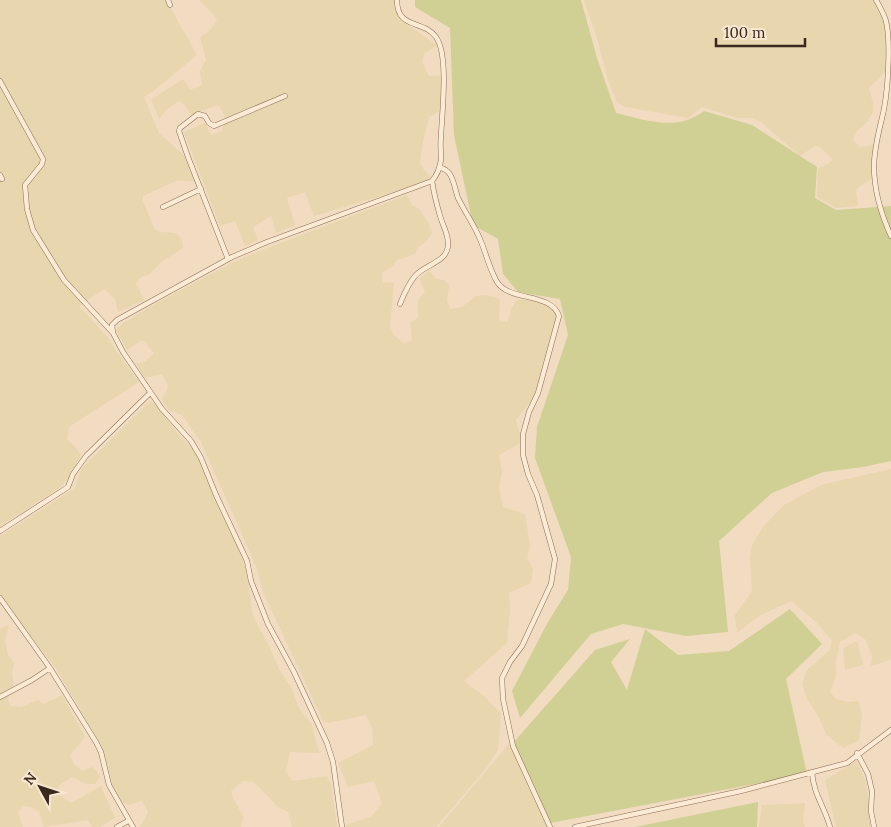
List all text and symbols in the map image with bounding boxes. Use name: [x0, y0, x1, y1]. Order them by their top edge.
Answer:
scale bar: [716, 15, 805, 47]
text: 100 m: [724, 23, 765, 42]
north arrow: [15, 762, 65, 812]
text: N: [20, 769, 41, 789]

